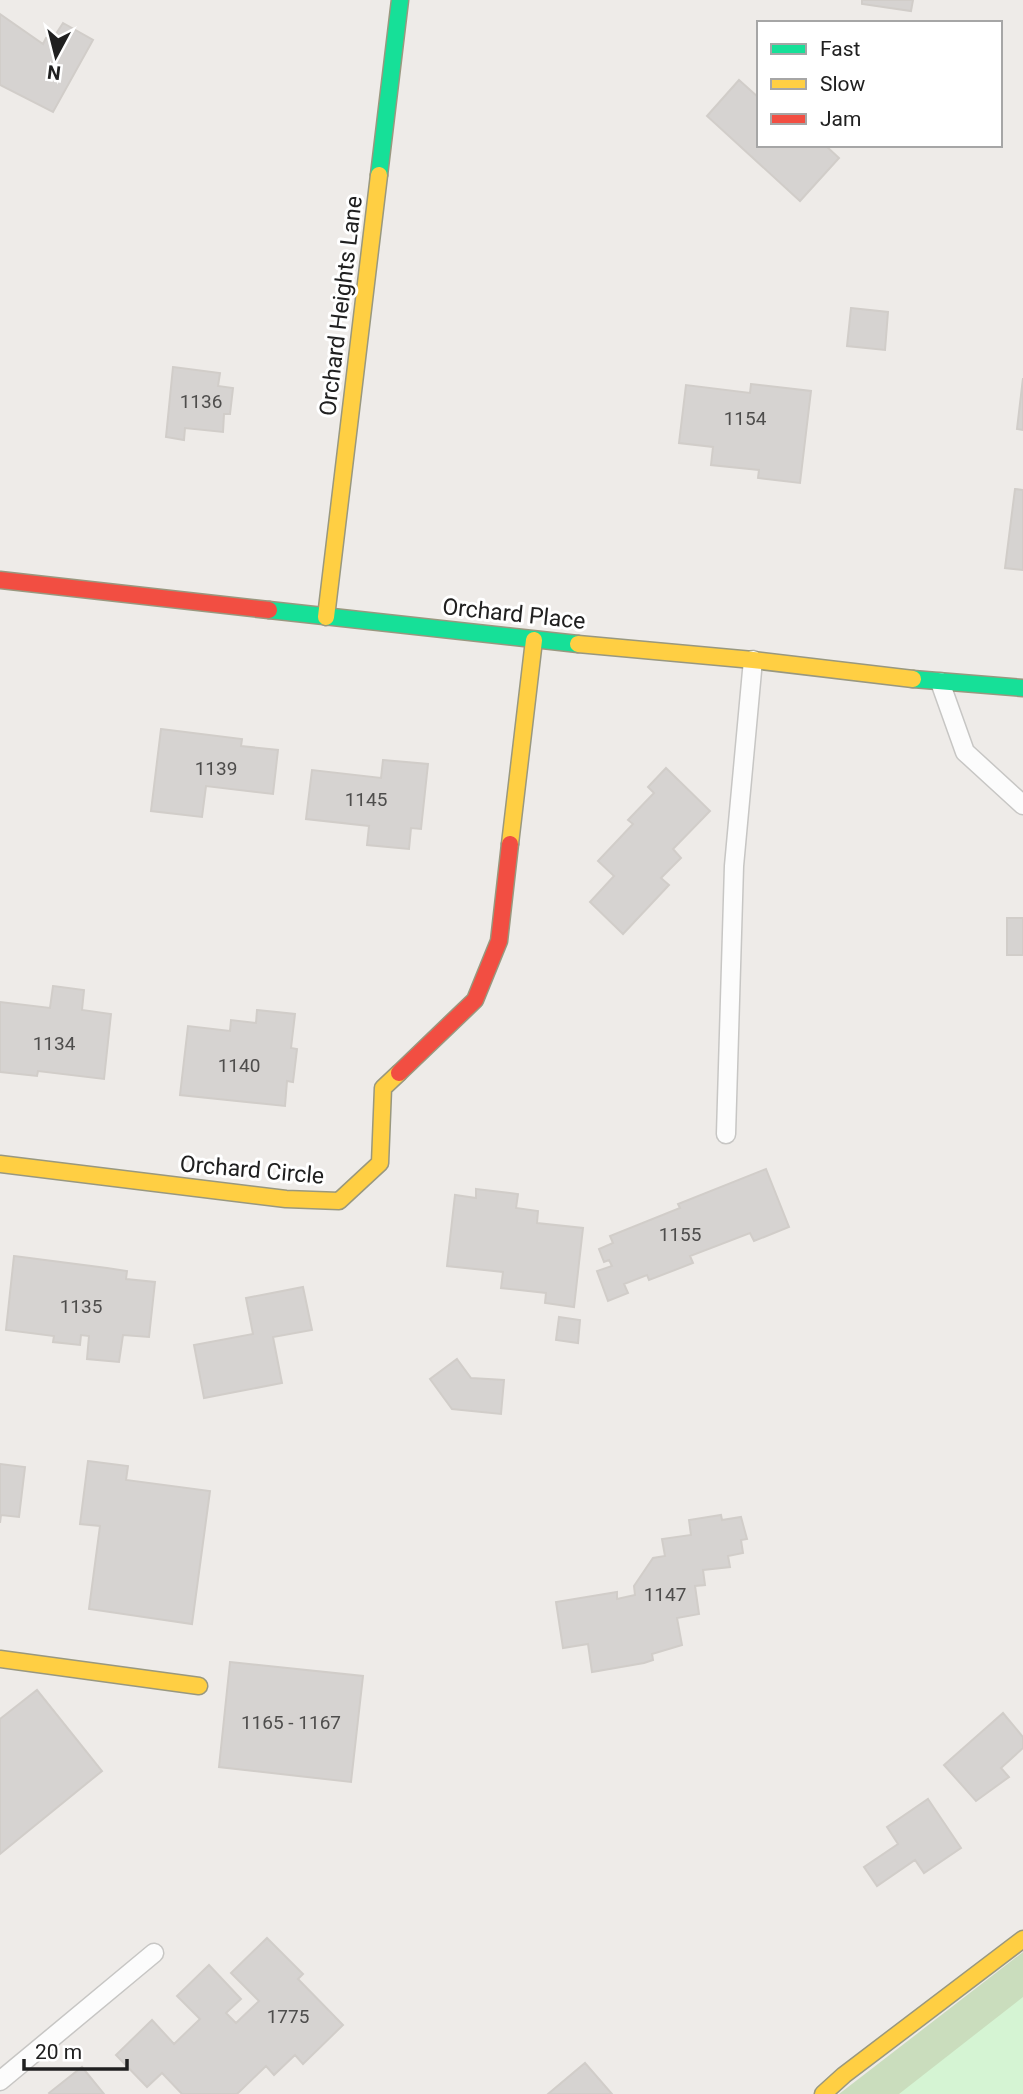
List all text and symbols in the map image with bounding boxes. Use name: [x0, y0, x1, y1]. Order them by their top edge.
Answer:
north arrow: [21, 21, 91, 91]
legend: [757, 21, 1002, 147]
text: Fast: [820, 37, 861, 61]
text: N: [46, 60, 62, 85]
text: Slow: [820, 72, 866, 96]
text: Jam: [820, 107, 861, 131]
street label: Orchard Heights Lane: [314, 194, 368, 418]
house number: 1136: [180, 390, 222, 413]
house number: 1154: [724, 407, 767, 430]
street label: Orchard Place: [441, 593, 587, 635]
house number: 1139: [195, 757, 237, 780]
house number: 1145: [345, 788, 387, 811]
house number: 1134: [33, 1032, 76, 1055]
house number: 1140: [218, 1054, 260, 1077]
street label: Orchard Circle: [179, 1150, 325, 1190]
house number: 1155: [659, 1223, 701, 1246]
house number: 1135: [60, 1295, 102, 1318]
house number: 1147: [644, 1583, 686, 1606]
house number: 1165 - 1167: [241, 1711, 341, 1734]
house number: 1775: [267, 2005, 309, 2028]
scale bar: [24, 2028, 128, 2072]
text: 20 m: [35, 2040, 82, 2064]

